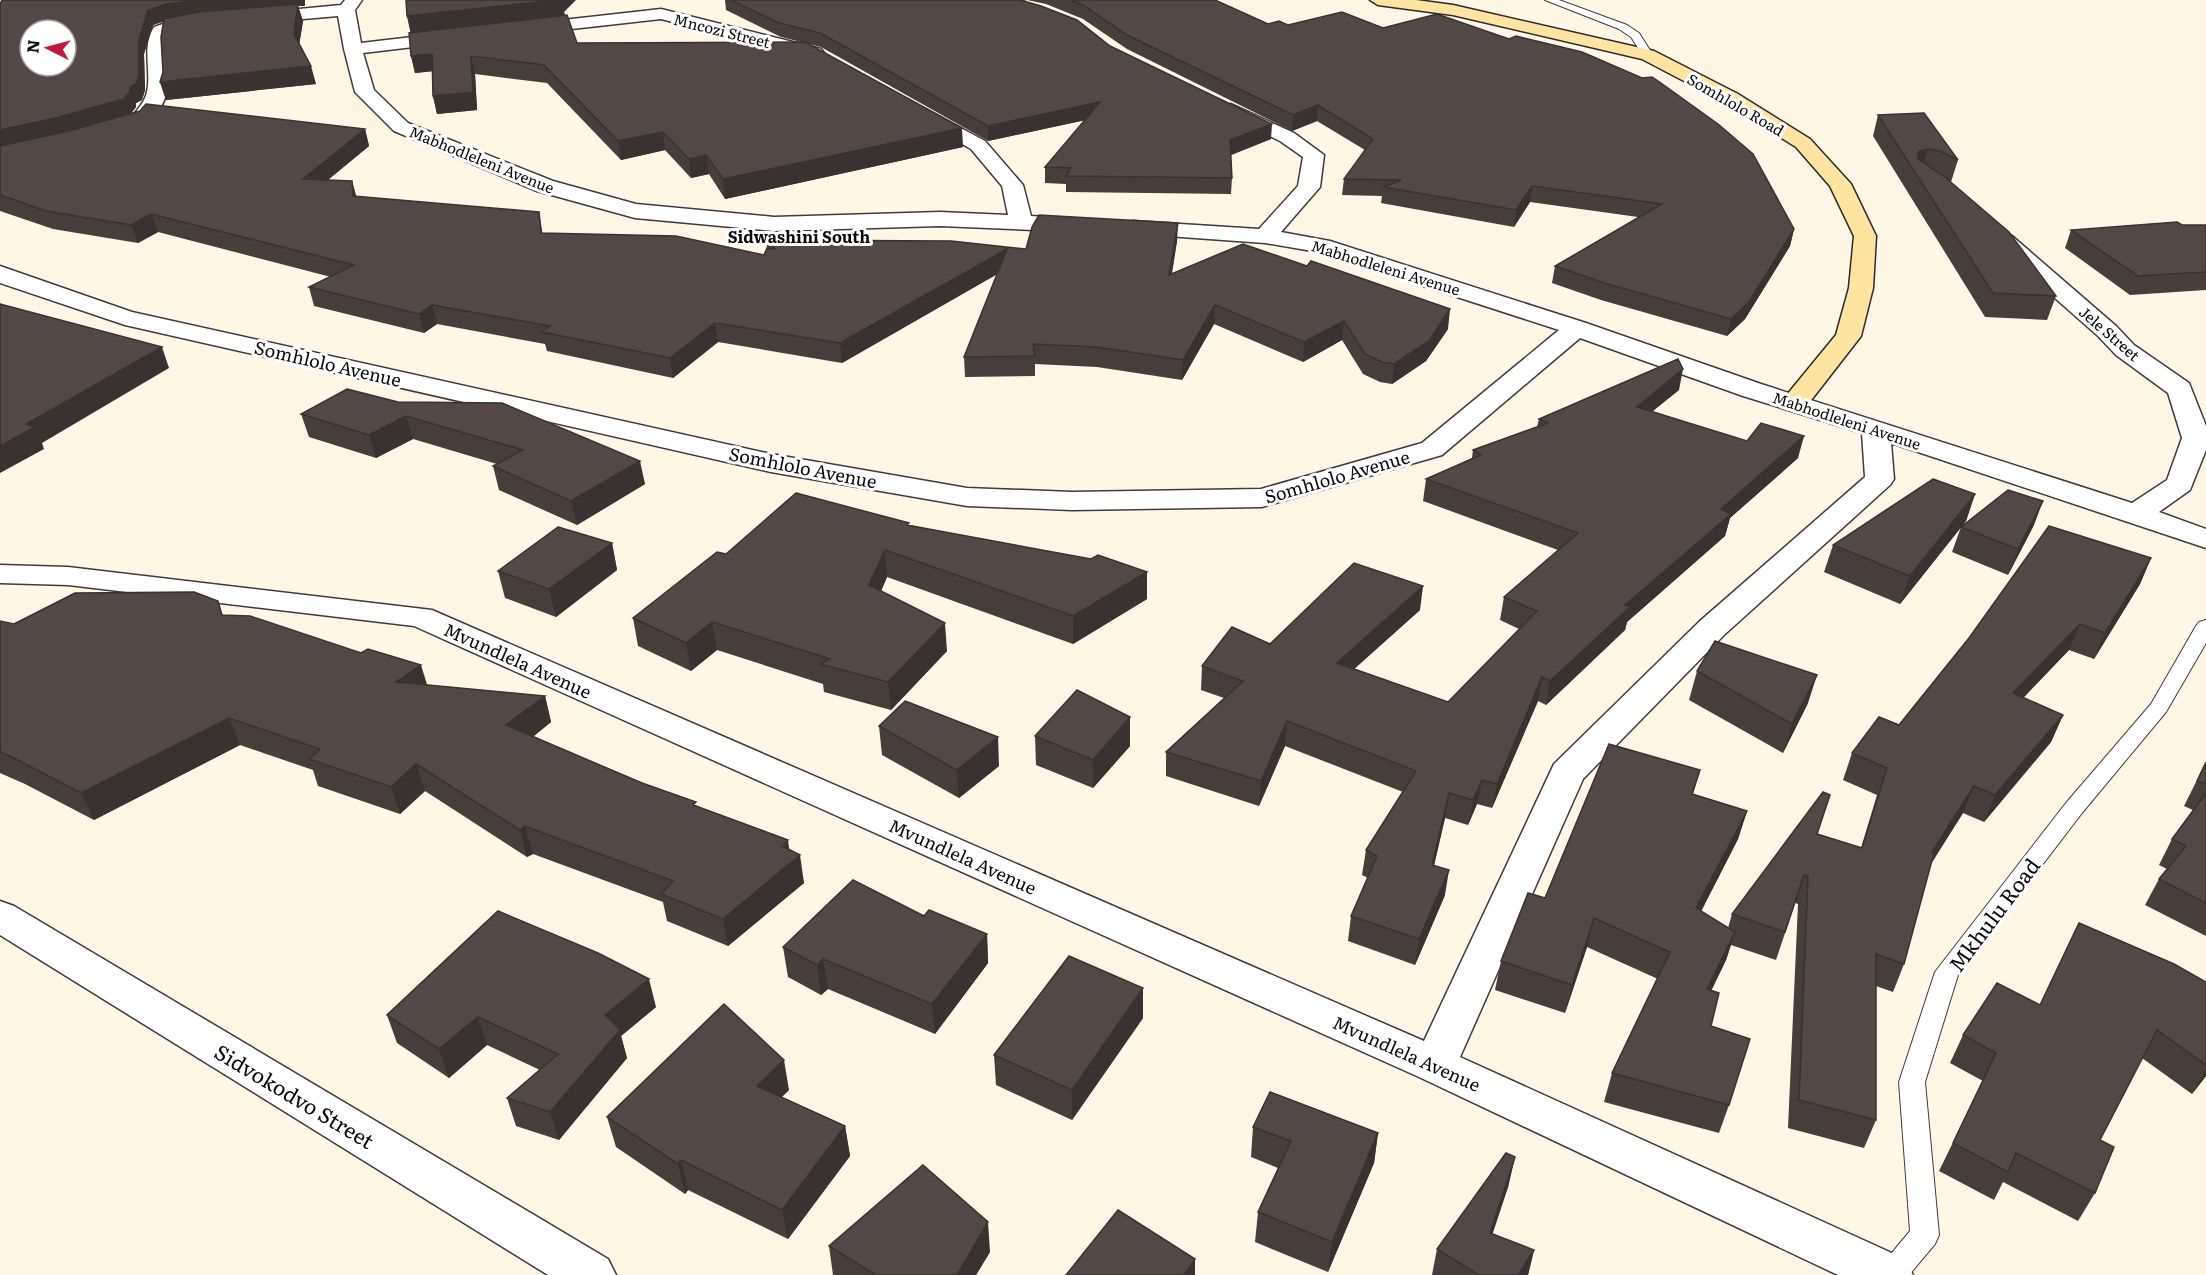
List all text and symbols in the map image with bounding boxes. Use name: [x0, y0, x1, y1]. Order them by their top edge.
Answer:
street label: Mncozi Street: [671, 7, 773, 53]
north arrow: [18, 18, 78, 78]
text: N: [19, 38, 45, 54]
street label: Somhlolo Road: [1683, 67, 1789, 141]
street label: Mabhodleleni Avenue: [406, 119, 558, 199]
district label: Sidwashini South: [728, 224, 870, 248]
street label: Mabhodleleni Avenue: [1309, 233, 1463, 301]
street label: Jele Street: [2075, 300, 2145, 366]
street label: Somhlolo Avenue: [252, 333, 404, 393]
street label: Mabhodleleni Avenue: [1770, 385, 1924, 455]
street label: Somhlolo Avenue: [727, 439, 879, 495]
street label: Somhlolo Avenue: [1261, 442, 1413, 510]
street label: Mvundlela Avenue: [440, 615, 596, 705]
street label: Mvundlela Avenue: [885, 811, 1041, 901]
street label: Mkhulu Road: [1940, 851, 2046, 977]
street label: Mvundlela Avenue: [1329, 1008, 1485, 1098]
street label: Sidvokodvo Street: [209, 1035, 381, 1155]

